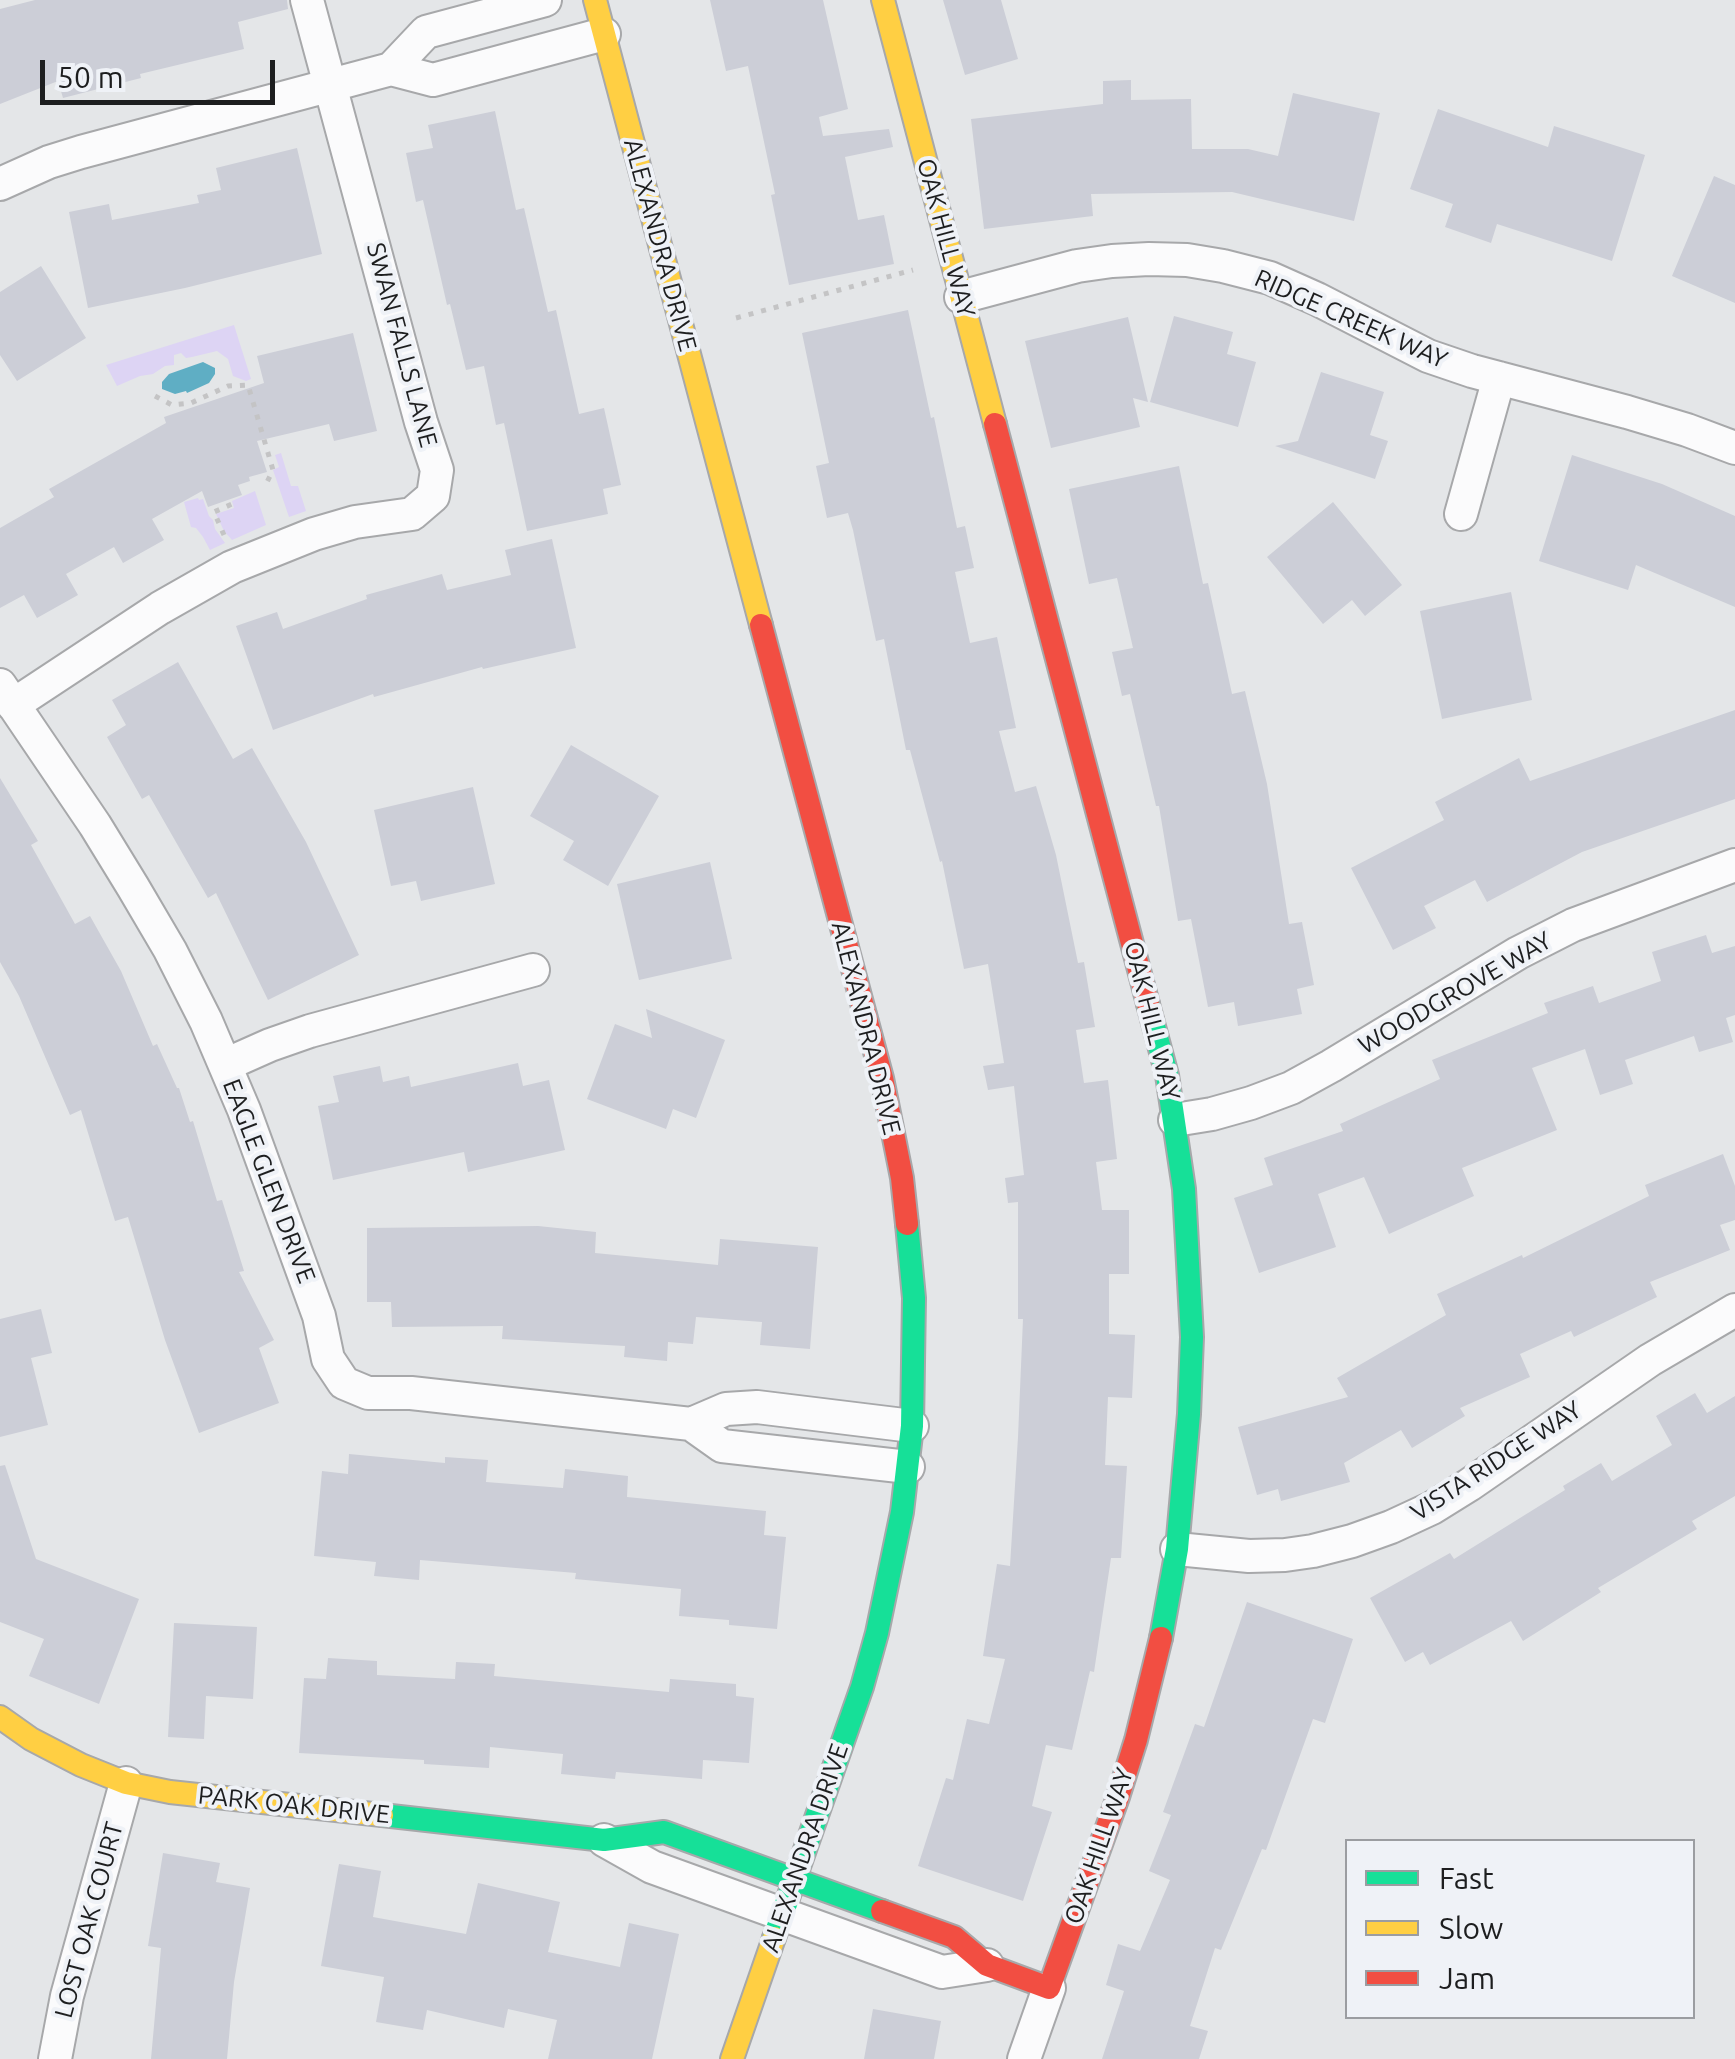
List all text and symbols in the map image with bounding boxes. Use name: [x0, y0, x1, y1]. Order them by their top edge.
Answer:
scale bar: [45, 40, 280, 102]
text: 50 m: [57, 60, 124, 94]
street label: ALEXANDRA DRIVE: [617, 135, 703, 355]
street label: OAK HILL WAY: [910, 155, 982, 321]
street label: SWAN FALLS LANE: [360, 240, 444, 450]
street label: RIDGE CREEK WAY: [1250, 263, 1452, 375]
street label: ALEXANDRA DRIVE: [825, 918, 907, 1138]
street label: WOODGROVE WAY: [1353, 925, 1557, 1061]
street label: OAK HILL WAY: [1118, 938, 1186, 1104]
street label: EAGLE GLEN DRIVE: [216, 1075, 322, 1287]
street label: VISTA RIDGE WAY: [1405, 1395, 1587, 1527]
street label: ALEXANDRA DRIVE: [755, 1740, 855, 1956]
street label: OAK HILL WAY: [1058, 1764, 1140, 1928]
street label: PARK OAK DRIVE: [197, 1780, 391, 1830]
street label: LOST OAK COURT: [48, 1819, 130, 2021]
legend: [1345, 1839, 1695, 2019]
text: Fast: [1439, 1861, 1494, 1895]
text: Slow: [1439, 1911, 1503, 1945]
text: Jam: [1439, 1961, 1495, 1995]

